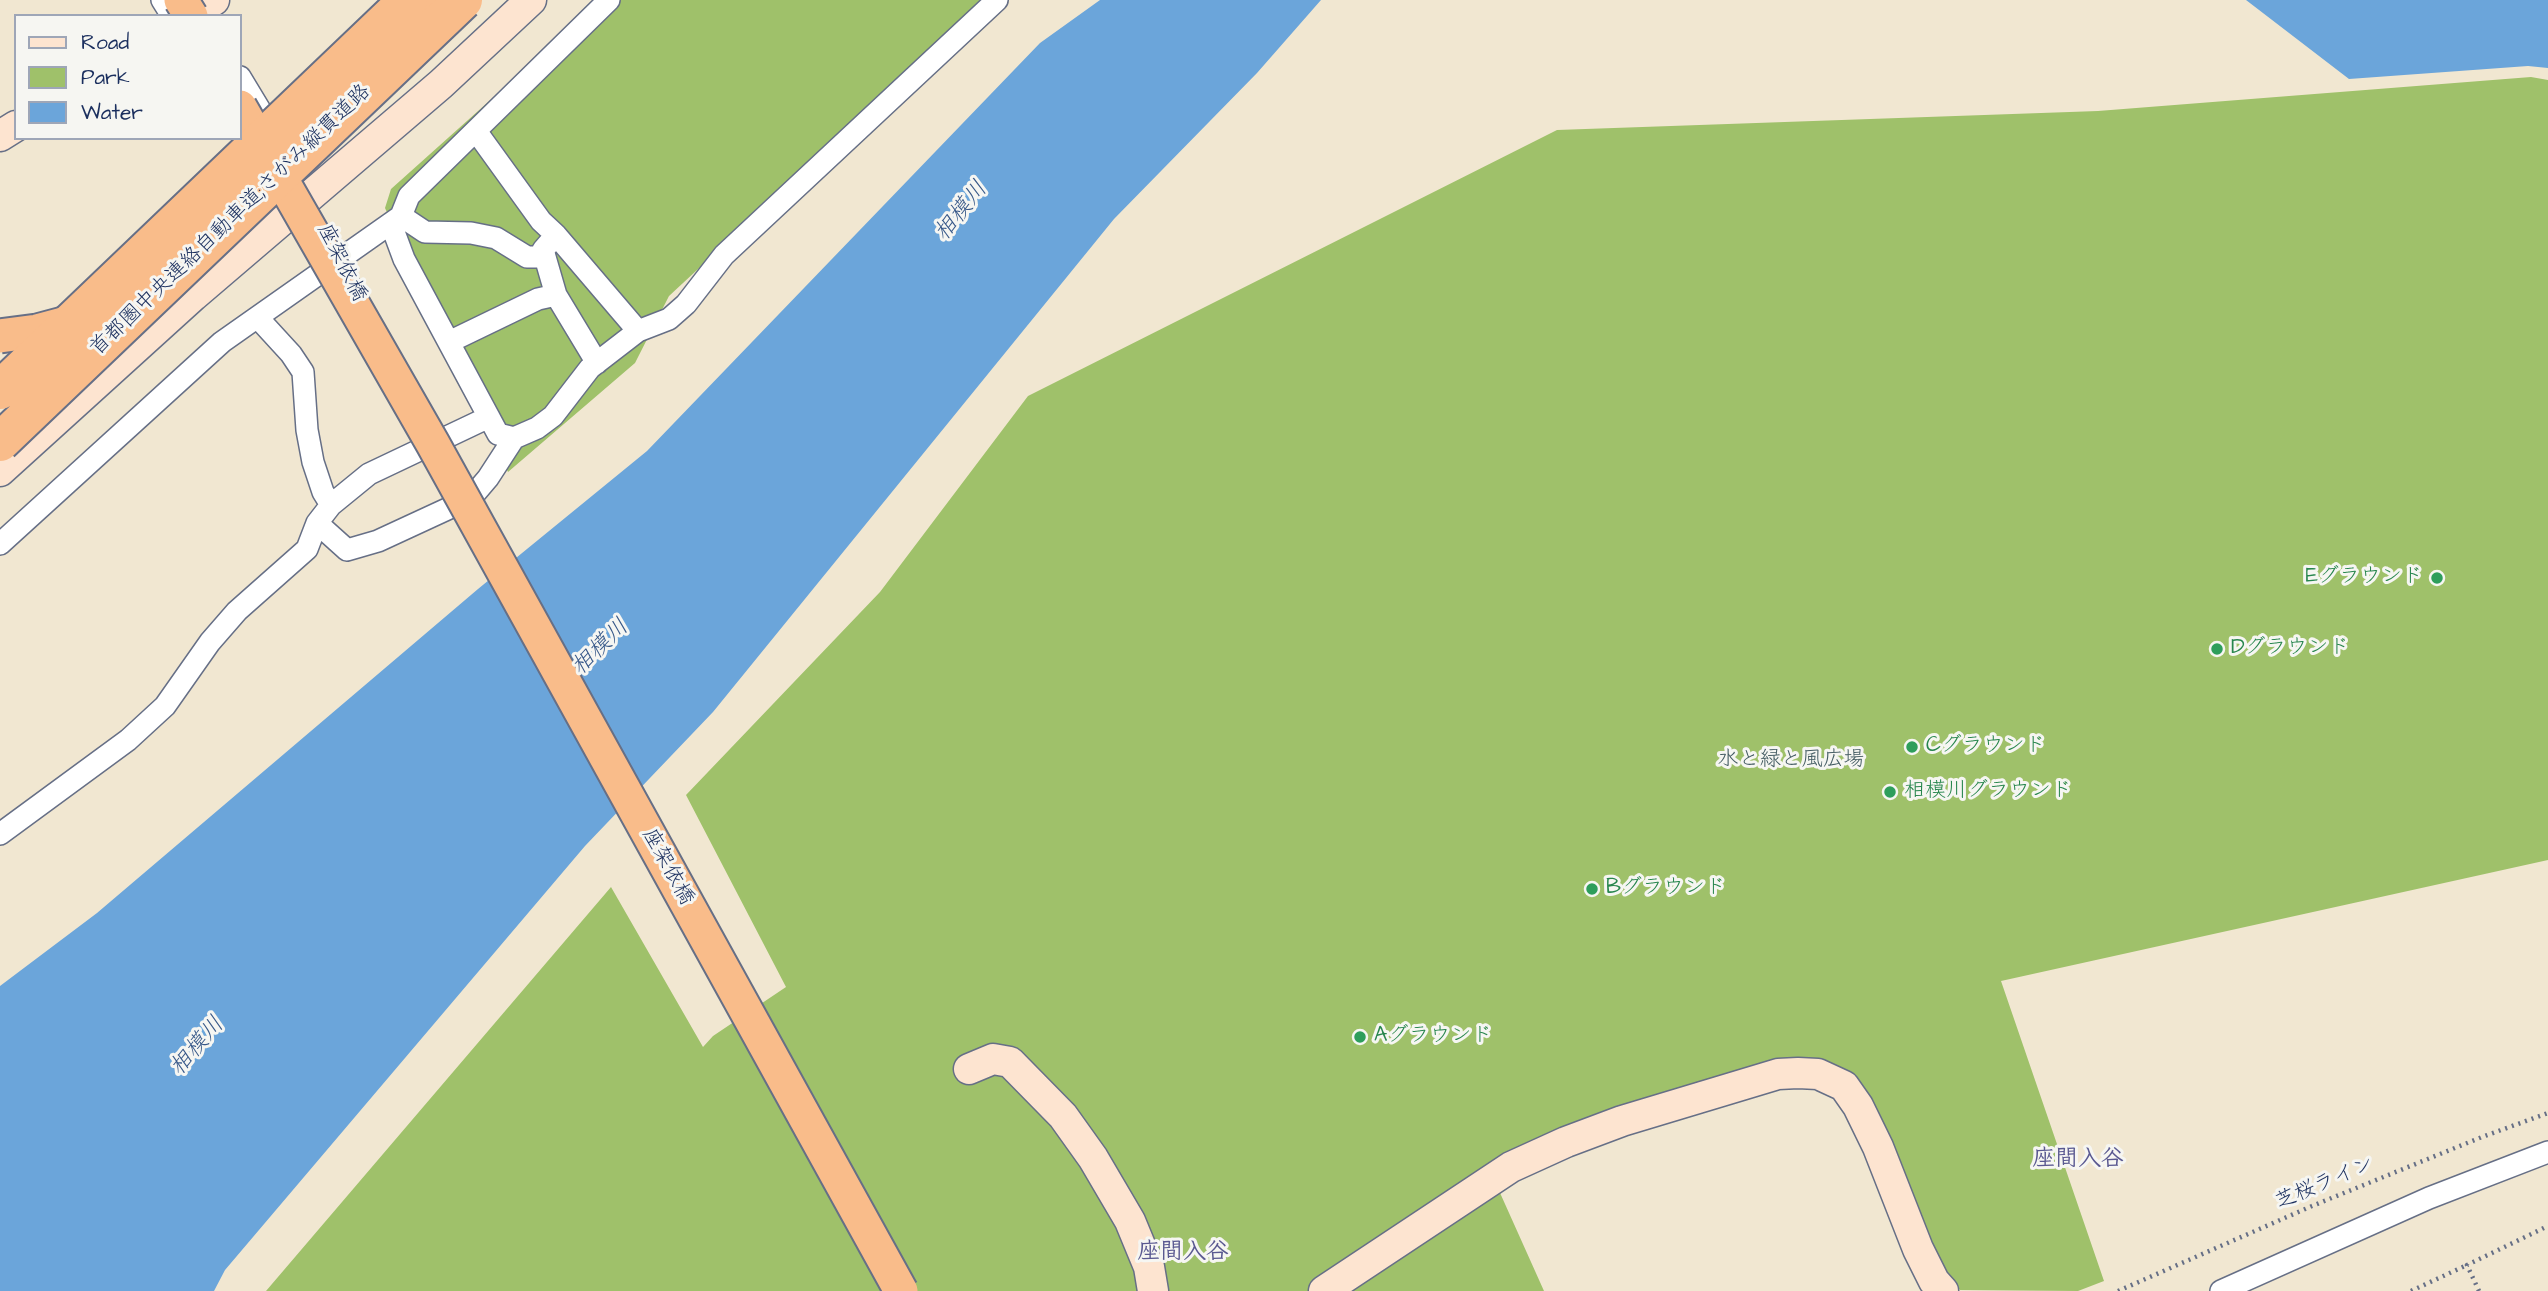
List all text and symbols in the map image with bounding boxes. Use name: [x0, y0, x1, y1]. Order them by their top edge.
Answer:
legend: [14, 14, 242, 140]
text: Road: [81, 28, 129, 57]
text: Park: [81, 63, 130, 92]
street label: 首都圏中央連絡自動車道;さがみ縦貫道路: [85, 80, 377, 362]
text: Water: [81, 98, 143, 127]
water label: 相模川: [930, 177, 994, 247]
street label: 座架依橋: [311, 220, 371, 306]
place label: Eグラウンド: [2306, 565, 2423, 591]
marker: Eグラウンド: [2429, 570, 2445, 586]
water label: 相模川: [567, 614, 635, 682]
place label: Dグラウンド: [2231, 636, 2350, 662]
marker: Dグラウンド: [2209, 641, 2225, 657]
place label: Cグラウンド: [1926, 734, 2046, 760]
marker: Cグラウンド: [1904, 739, 1920, 755]
park label: 水と緑と風広場: [1718, 748, 1864, 774]
place label: 相模川グラウンド: [1904, 779, 2072, 805]
marker: 相模川グラウンド: [1882, 784, 1898, 800]
street label: 座架依橋: [636, 824, 698, 910]
place label: Bグラウンド: [1606, 876, 1726, 902]
marker: Bグラウンド: [1584, 881, 1600, 897]
water label: 相模川: [165, 1012, 231, 1082]
place label: Aグラウンド: [1374, 1024, 1492, 1050]
marker: Aグラウンド: [1352, 1029, 1368, 1045]
district label: 座間入谷: [2032, 1146, 2124, 1174]
street label: 芝桜ライン: [2272, 1152, 2378, 1216]
district label: 座間入谷: [1137, 1239, 1229, 1267]

